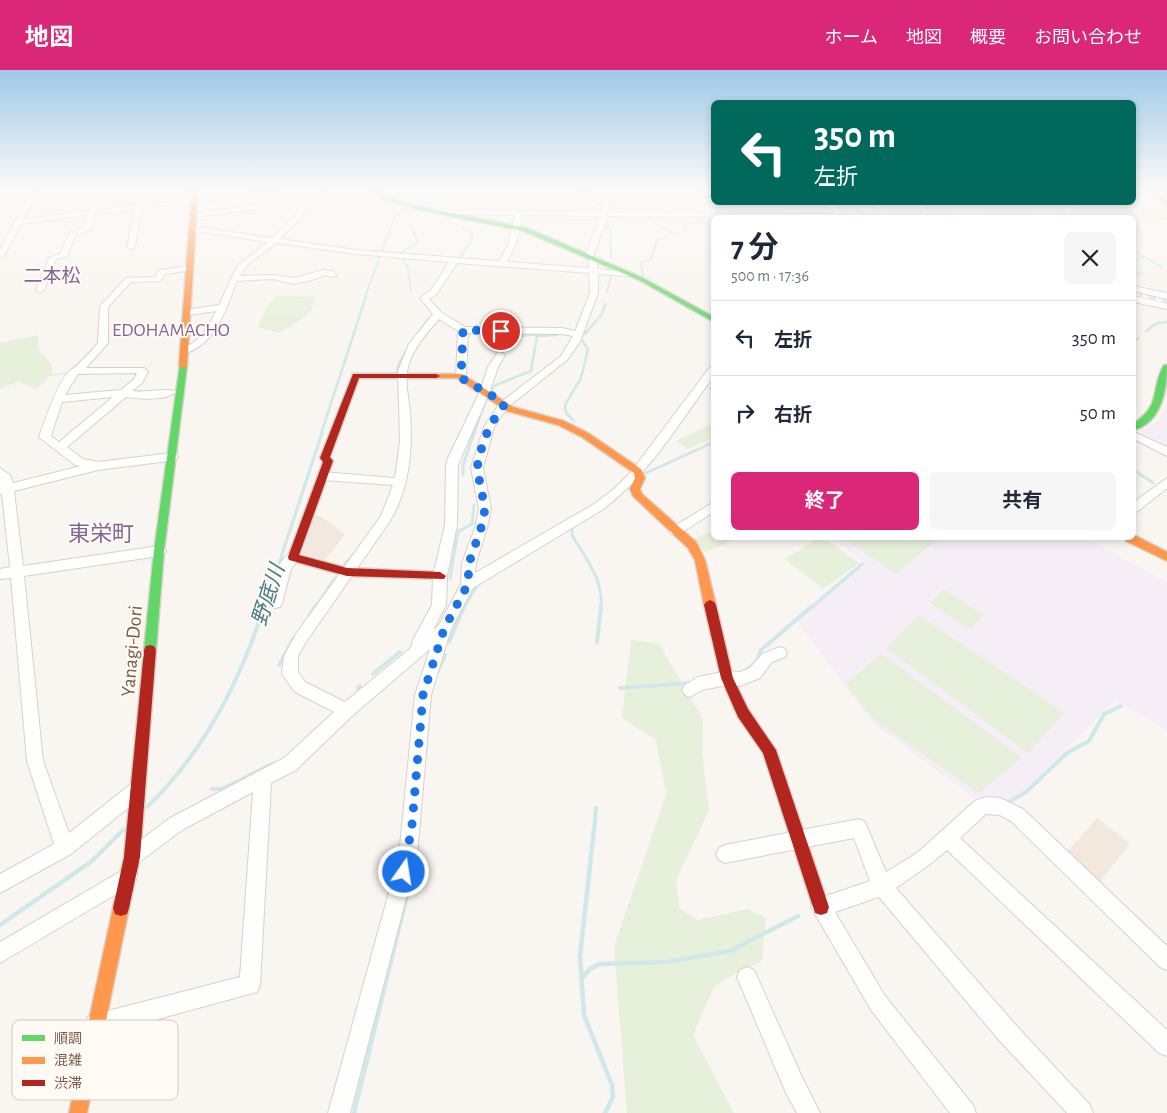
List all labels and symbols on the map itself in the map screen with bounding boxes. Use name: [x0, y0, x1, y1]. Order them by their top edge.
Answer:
district label: 二本松: [23, 265, 81, 286]
pin: [480, 310, 522, 352]
district label: EDOHAMACHO: [112, 321, 230, 340]
district label: 東栄町: [68, 522, 134, 545]
water label: 野底川: [248, 560, 289, 628]
street label: Yanagi-Dori: [118, 604, 146, 698]
position arrow: [377, 845, 429, 897]
legend: [12, 1020, 178, 1100]
text: 順調: [54, 1032, 82, 1046]
text: 混雑: [54, 1052, 82, 1068]
text: 渋滞: [54, 1076, 82, 1091]

